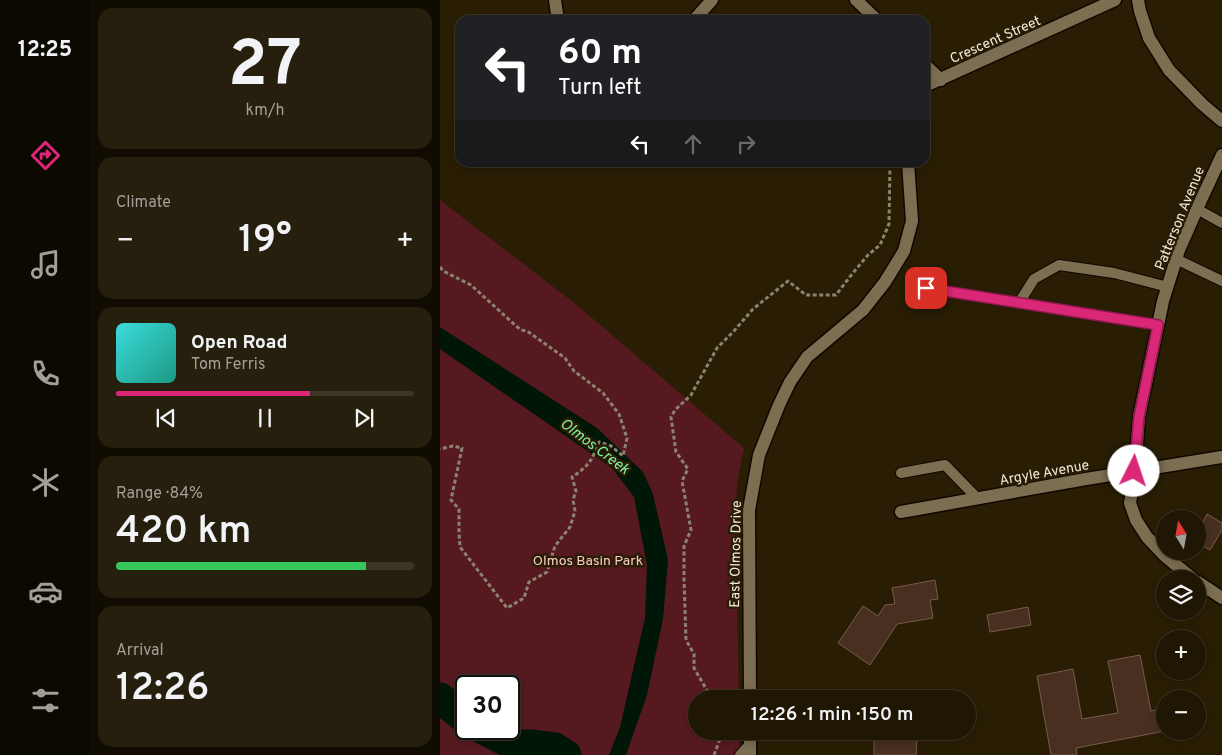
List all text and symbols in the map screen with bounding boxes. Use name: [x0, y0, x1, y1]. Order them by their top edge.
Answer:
street label: Crescent Street: [948, 13, 1044, 68]
text: 27: [228, 27, 302, 109]
text: 60 m: [558, 32, 642, 76]
icon: left: [475, 35, 540, 100]
text: 12:25: [18, 37, 72, 64]
text: Turn left: [558, 75, 641, 102]
text: km/h: [246, 101, 284, 121]
icon: left: [626, 130, 654, 158]
icon: ahead: [679, 130, 707, 158]
icon: right: [732, 130, 760, 158]
icon: directions: [28, 138, 63, 173]
street label: Patterson Avenue: [1152, 164, 1209, 273]
text: Climate: [116, 193, 171, 213]
text: 19°: [238, 217, 292, 266]
text: −: [116, 224, 134, 260]
text: +: [396, 224, 414, 260]
icon: music: [28, 247, 63, 282]
pin: [905, 267, 947, 309]
icon: arrive: [912, 274, 940, 302]
text: Open Road: [191, 331, 287, 355]
text: Tom Ferris: [191, 355, 265, 375]
icon: phone: [28, 356, 63, 391]
icon: previous: [152, 404, 180, 432]
icon: pause: [251, 404, 279, 432]
icon: next: [350, 404, 378, 432]
water label: Olmos Creek: [556, 415, 633, 480]
position arrow: [1107, 444, 1159, 496]
street label: Argyle Avenue: [998, 457, 1090, 490]
icon: climate: [28, 465, 63, 500]
text: Range · 84%: [116, 484, 203, 504]
street label: East Olmos Drive: [727, 500, 746, 608]
text: 420 km: [116, 508, 251, 557]
north arrow: [1156, 510, 1206, 560]
map controls: [1156, 510, 1206, 740]
park label: Olmos Basin Park: [533, 553, 643, 570]
button: layers: [1156, 570, 1206, 620]
icon: car: [28, 574, 63, 609]
button: +: [1156, 630, 1206, 680]
text: Arrival: [116, 641, 164, 661]
text: 12:26: [116, 665, 209, 714]
speed limit sign: 30: [455, 675, 520, 740]
icon: filters: [28, 683, 63, 718]
button: −: [1156, 690, 1206, 740]
text: 12:26 · 1 min · 150 m: [751, 703, 913, 727]

